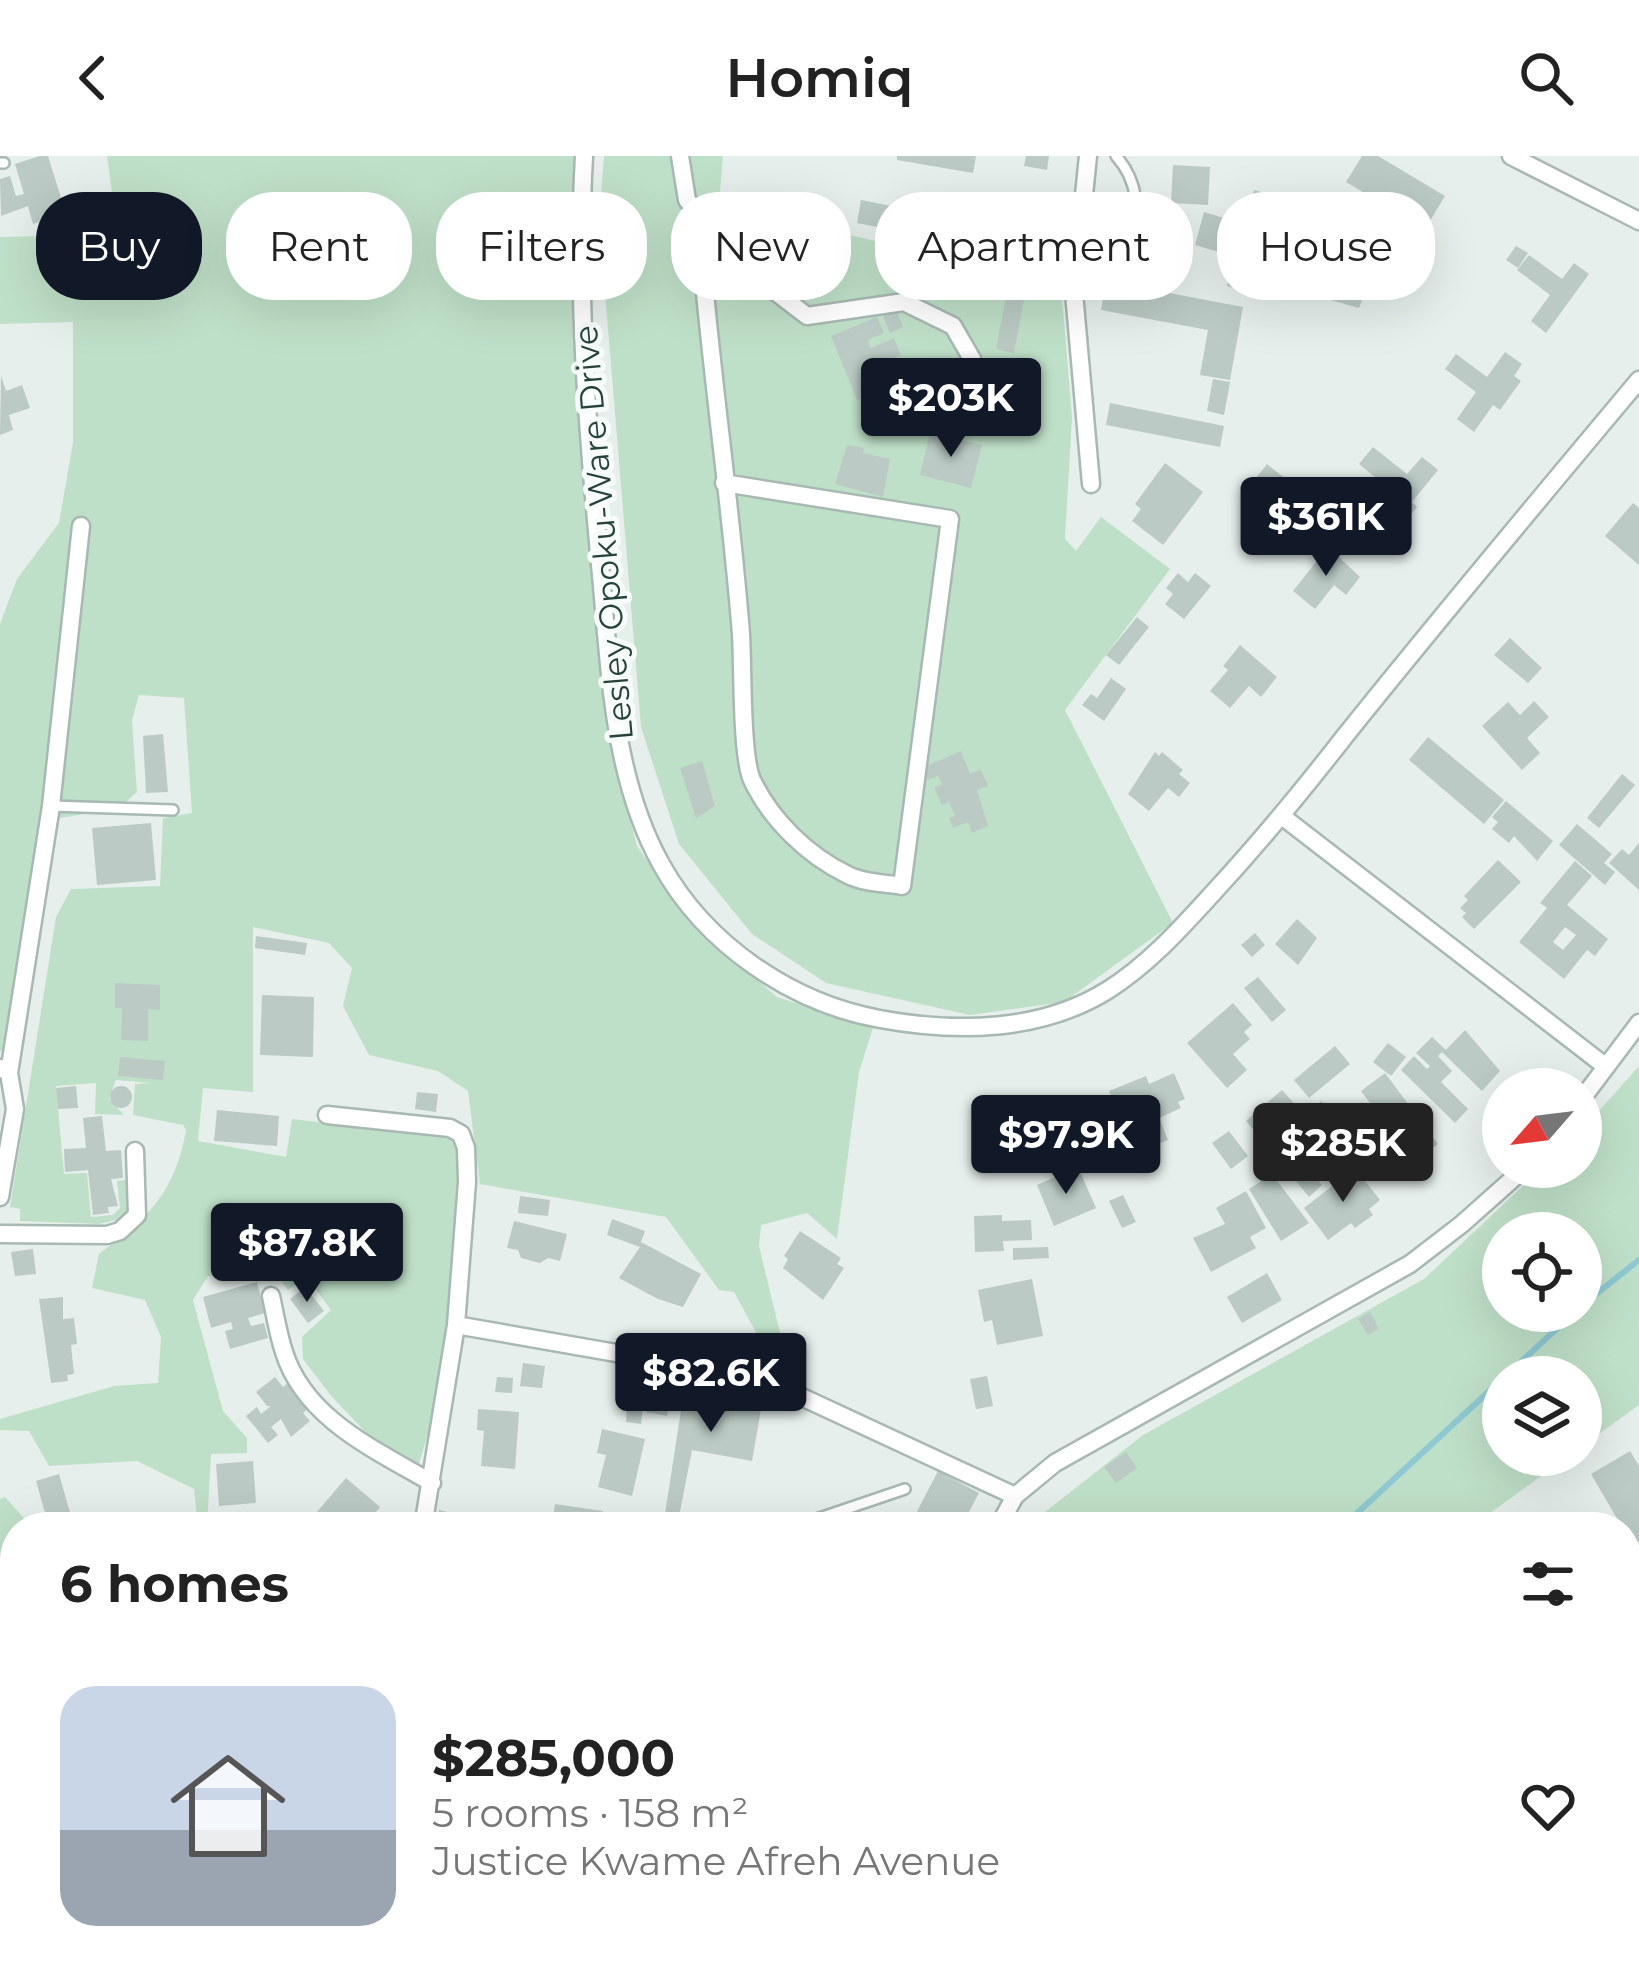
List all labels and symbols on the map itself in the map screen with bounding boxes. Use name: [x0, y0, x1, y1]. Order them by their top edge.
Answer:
street label: Lesley Opoku-Ware Drive: [565, 324, 641, 742]
pin: $203K: [867, 358, 1035, 460]
pin: $361K: [1242, 477, 1410, 579]
north arrow: [1482, 1068, 1602, 1188]
pin: $97.9K: [968, 1095, 1164, 1197]
pin: $285K: [1259, 1103, 1427, 1205]
pin: $87.8K: [209, 1203, 405, 1305]
pin: $82.6K: [613, 1333, 809, 1435]

